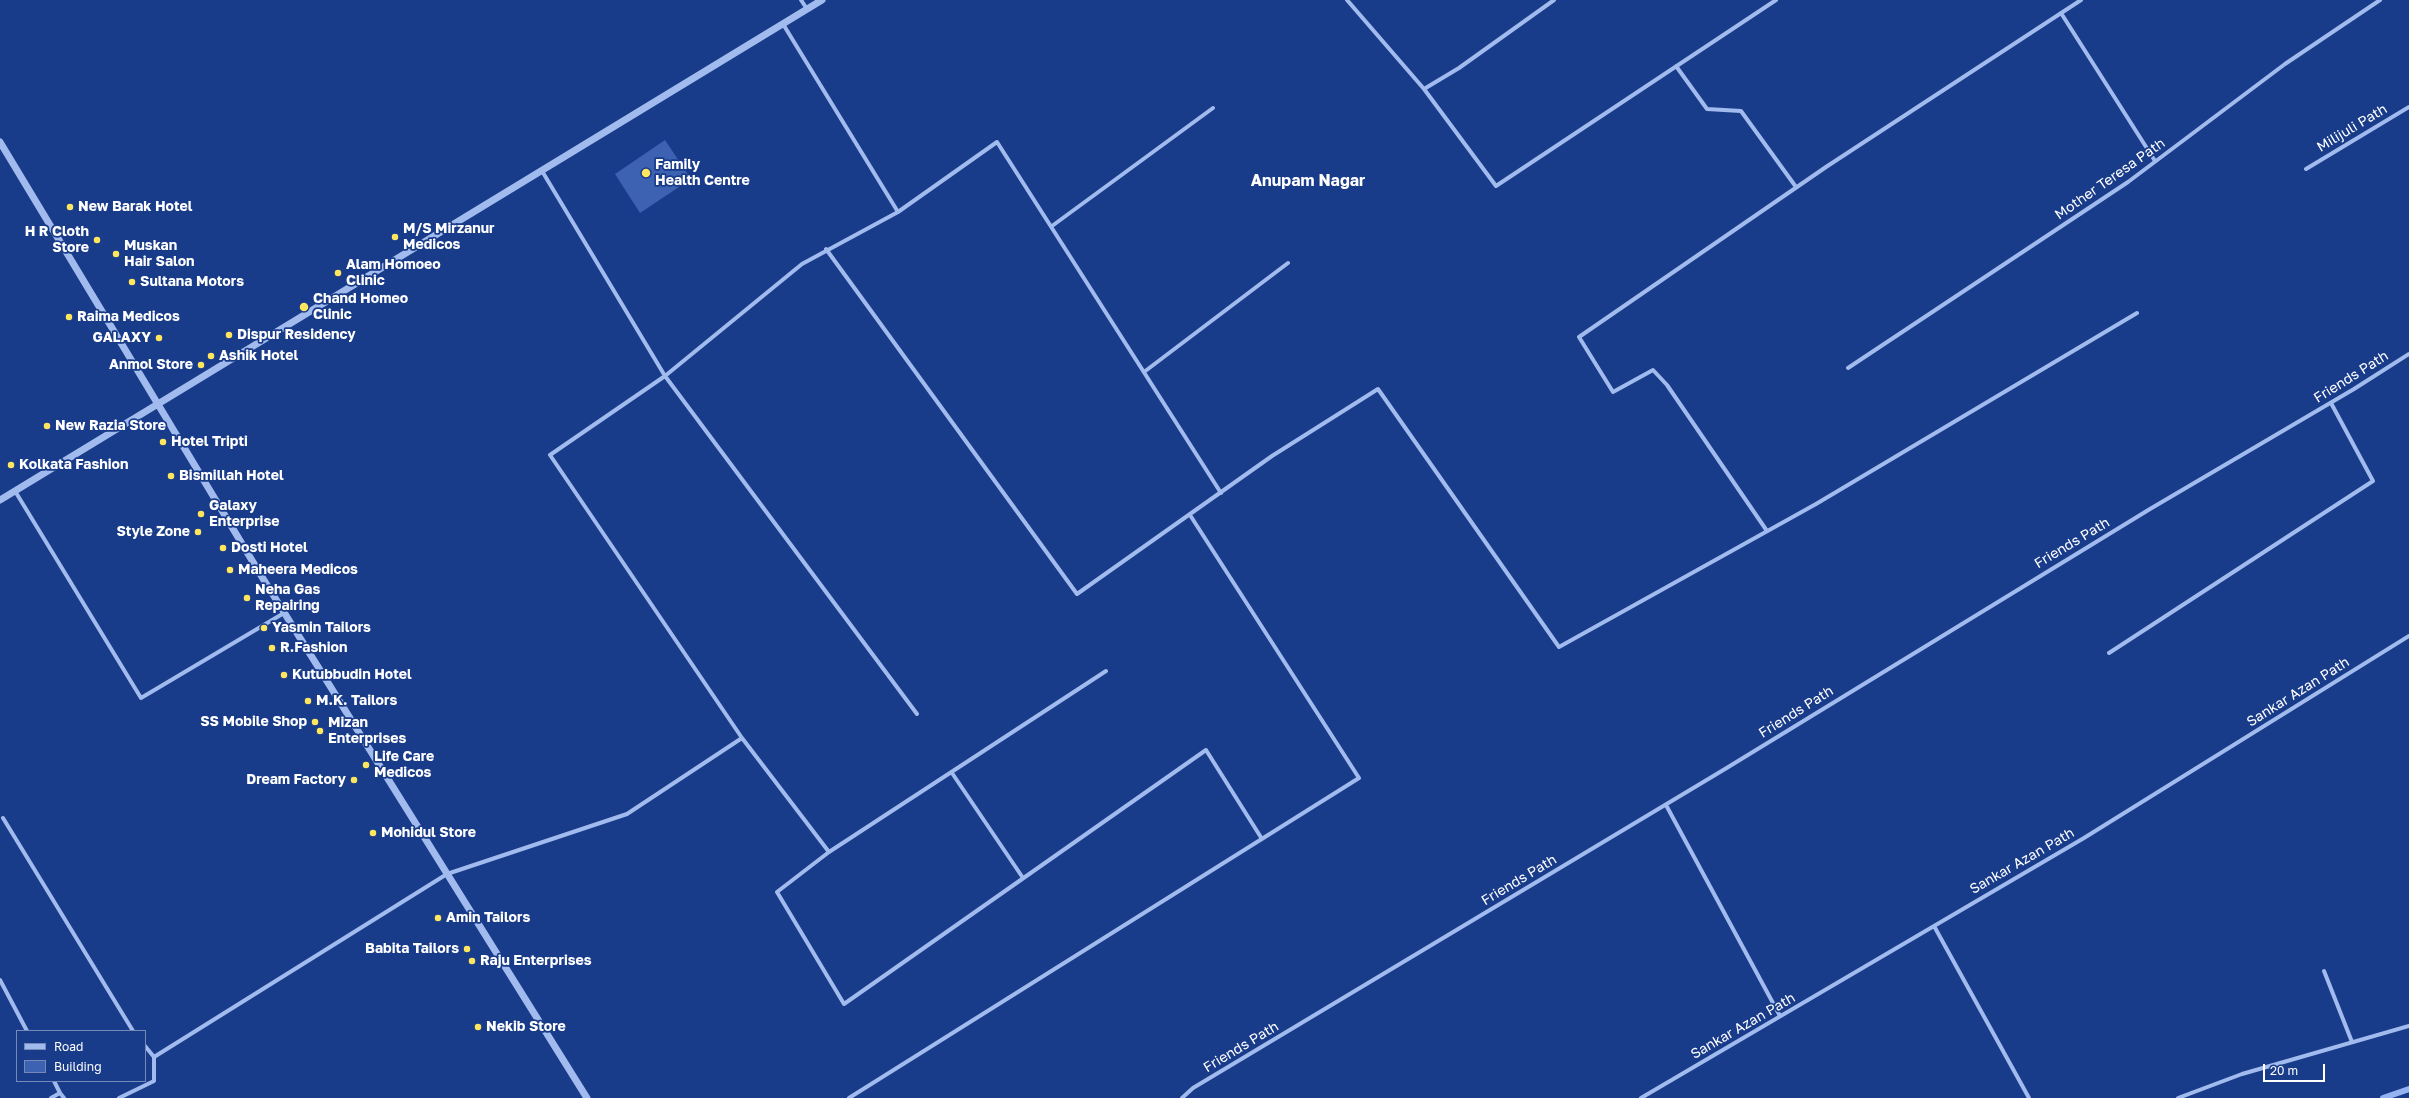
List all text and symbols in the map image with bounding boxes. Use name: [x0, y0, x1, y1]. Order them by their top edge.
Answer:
street label: Milijuli Path: [2314, 100, 2390, 156]
street label: Mother Teresa Path: [2052, 135, 2168, 223]
place label: Family Health Centre: [655, 157, 750, 190]
marker: Family Health Centre: [640, 167, 652, 179]
district label: Anupam Nagar: [1251, 171, 1365, 191]
place label: New Barak Hotel: [78, 199, 192, 215]
marker: New Barak Hotel: [65, 202, 75, 212]
place label: M/S Mirzanur Medicos: [403, 221, 494, 254]
place label: H R Cloth Store: [25, 224, 89, 256]
marker: M/S Mirzanur Medicos: [390, 232, 400, 242]
marker: H R Cloth Store: [92, 235, 102, 245]
place label: Muskan Hair Salon: [124, 238, 195, 270]
marker: Muskan Hair Salon: [111, 249, 121, 259]
place label: Alam Homoeo Clinic: [346, 257, 441, 290]
marker: Alam Homoeo Clinic: [333, 268, 343, 278]
place label: Sultana Motors: [140, 274, 244, 290]
marker: Sultana Motors: [127, 277, 137, 287]
place label: Chand Homeo Clinic: [313, 291, 408, 324]
marker: Chand Homeo Clinic: [298, 301, 310, 313]
place label: Raima Medicos: [77, 309, 180, 325]
marker: Raima Medicos: [64, 312, 74, 322]
place label: Dispur Residency: [237, 327, 356, 343]
place label: GALAXY: [93, 330, 151, 346]
marker: Dispur Residency: [224, 330, 234, 340]
marker: GALAXY: [154, 333, 164, 343]
street label: Friends Path: [2311, 347, 2391, 407]
place label: Ashik Hotel: [219, 348, 298, 364]
marker: Ashik Hotel: [206, 351, 216, 361]
place label: Anmol Store: [109, 357, 193, 373]
marker: Anmol Store: [196, 360, 206, 370]
place label: New Razia Store: [55, 418, 166, 434]
marker: New Razia Store: [42, 421, 52, 431]
place label: Hotel Tripti: [171, 434, 248, 450]
marker: Hotel Tripti: [158, 437, 168, 447]
place label: Kolkata Fashion: [19, 457, 128, 473]
marker: Kolkata Fashion: [6, 460, 16, 470]
place label: Bismillah Hotel: [179, 468, 284, 484]
marker: Bismillah Hotel: [166, 471, 176, 481]
place label: Galaxy Enterprise: [209, 498, 280, 530]
marker: Galaxy Enterprise: [196, 509, 206, 519]
street label: Friends Path: [2031, 514, 2113, 572]
place label: Style Zone: [116, 524, 190, 540]
marker: Style Zone: [193, 527, 203, 537]
place label: Dosti Hotel: [231, 540, 308, 556]
marker: Dosti Hotel: [218, 543, 228, 553]
place label: Maheera Medicos: [238, 562, 358, 578]
marker: Maheera Medicos: [225, 565, 235, 575]
place label: Neha Gas Repairing: [255, 582, 320, 614]
marker: Neha Gas Repairing: [242, 593, 252, 603]
place label: Yasmin Tailors: [272, 620, 371, 636]
marker: Yasmin Tailors: [259, 623, 269, 633]
place label: R.Fashion: [280, 640, 347, 656]
marker: R.Fashion: [267, 643, 277, 653]
street label: Sankar Azan Path: [2244, 654, 2352, 730]
place label: Kutubbudin Hotel: [292, 667, 412, 683]
marker: Kutubbudin Hotel: [279, 670, 289, 680]
street label: Friends Path: [1756, 682, 1836, 742]
place label: M.K. Tailors: [316, 693, 397, 709]
marker: M.K. Tailors: [303, 696, 313, 706]
place label: SS Mobile Shop: [200, 714, 307, 730]
place label: Mizan Enterprises: [328, 715, 406, 748]
marker: SS Mobile Shop: [310, 717, 320, 727]
marker: Mizan Enterprises: [315, 726, 325, 736]
place label: Life Care Medicos: [374, 749, 434, 782]
marker: Life Care Medicos: [361, 760, 371, 770]
place label: Dream Factory: [246, 772, 346, 788]
marker: Dream Factory: [349, 775, 359, 785]
street label: Sankar Azan Path: [1967, 824, 2077, 898]
place label: Mohidul Store: [381, 825, 476, 841]
marker: Mohidul Store: [368, 828, 378, 838]
street label: Friends Path: [1478, 851, 1560, 909]
place label: Amin Tailors: [446, 910, 530, 926]
marker: Amin Tailors: [433, 913, 443, 923]
place label: Babita Tailors: [365, 941, 459, 957]
marker: Babita Tailors: [462, 944, 472, 954]
place label: Raju Enterprises: [480, 953, 592, 969]
marker: Raju Enterprises: [467, 956, 477, 966]
street label: Sankar Azan Path: [1688, 989, 1798, 1063]
street label: Friends Path: [1200, 1018, 1282, 1076]
place label: Nekib Store: [486, 1019, 566, 1035]
marker: Nekib Store: [473, 1022, 483, 1032]
legend: [16, 1030, 146, 1082]
text: Road: [54, 1039, 83, 1054]
scale bar: [2265, 1056, 2327, 1082]
text: Building: [54, 1059, 102, 1074]
text: 20 m: [2270, 1063, 2298, 1078]

